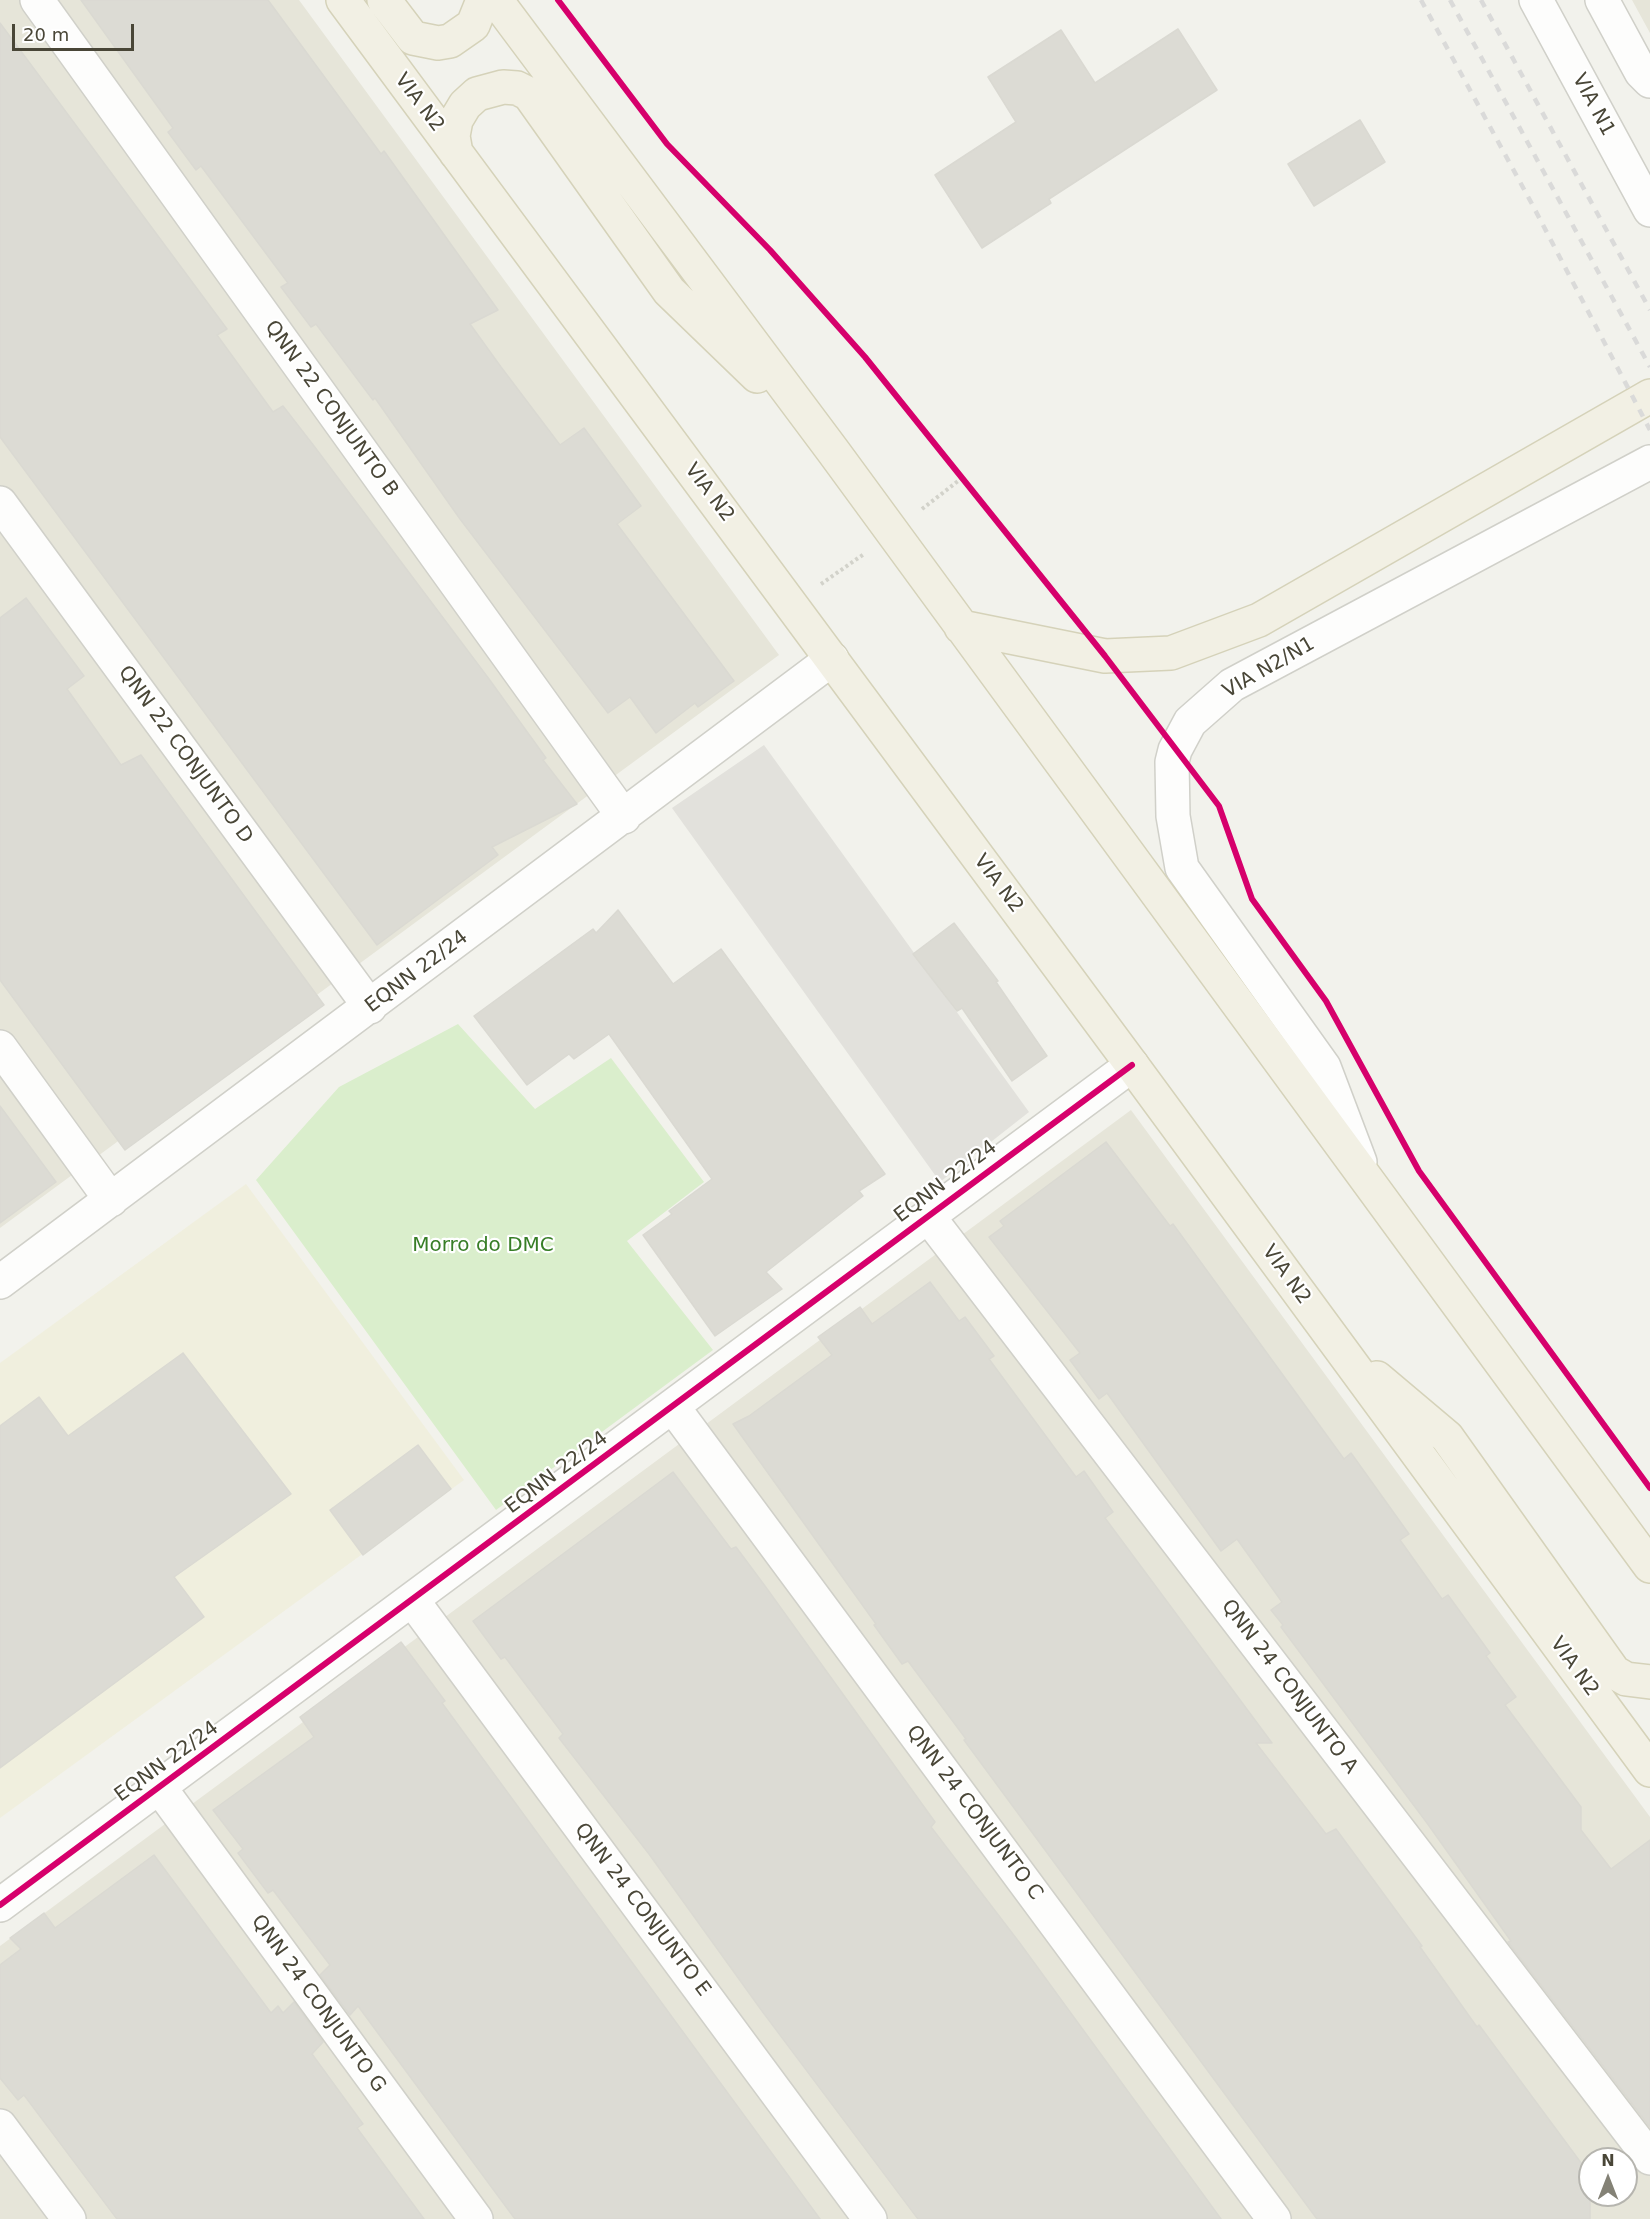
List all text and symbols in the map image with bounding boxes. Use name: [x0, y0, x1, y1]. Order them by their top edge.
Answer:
scale bar: [15, 12, 136, 50]
text: 20 m: [23, 24, 69, 45]
street label: VIA N2: [389, 69, 449, 137]
street label: VIA N1: [1567, 70, 1619, 140]
street label: QNN 22 CONJUNTO B: [259, 316, 403, 502]
street label: VIA N2: [679, 459, 739, 527]
street label: VIA N2/N1: [1219, 632, 1319, 704]
street label: QNN 22 CONJUNTO D: [112, 661, 258, 849]
street label: VIA N2: [968, 850, 1028, 918]
street label: EQNN 22/24: [361, 926, 473, 1018]
street label: EQNN 22/24: [890, 1136, 1002, 1228]
park label: Morro do DMC: [412, 1234, 554, 1258]
street label: VIA N2: [1257, 1241, 1315, 1309]
street label: EQNN 22/24: [501, 1427, 613, 1519]
street label: QNN 24 CONJUNTO A: [1216, 1595, 1362, 1779]
street label: VIA N2: [1545, 1633, 1603, 1701]
street label: EQNN 22/24: [110, 1716, 224, 1808]
street label: QNN 24 CONJUNTO C: [901, 1721, 1047, 1905]
street label: QNN 24 CONJUNTO E: [569, 1819, 715, 2001]
street label: QNN 24 CONJUNTO G: [245, 1910, 391, 2098]
north arrow: [1578, 2147, 1638, 2207]
text: N: [1601, 2151, 1615, 2170]

